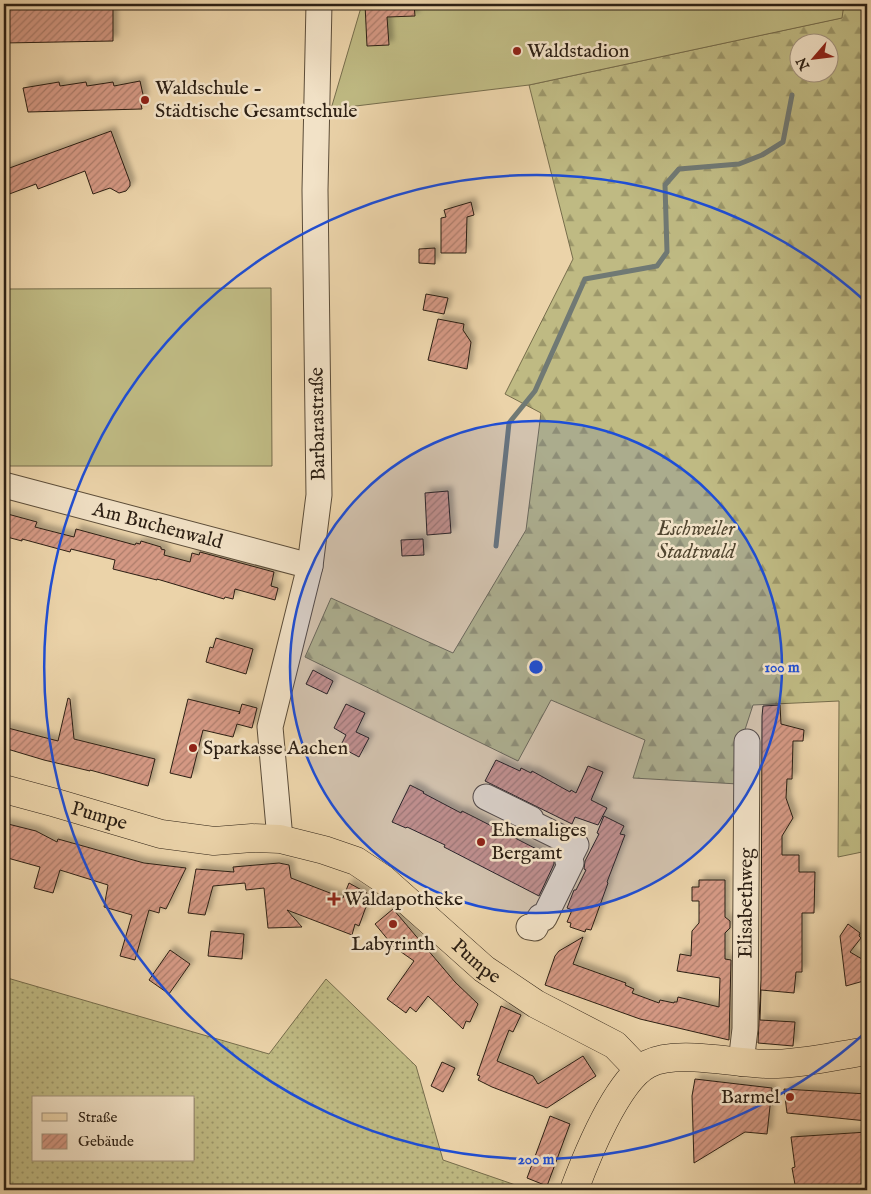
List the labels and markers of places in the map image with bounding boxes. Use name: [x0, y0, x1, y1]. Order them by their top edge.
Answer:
place label: Waldstadion: [527, 39, 630, 64]
marker: Waldstadion: [511, 45, 523, 57]
place label: Waldschule - Städtische Gesamtschule: [155, 76, 357, 124]
marker: Waldschule - Städtische Gesamtschule: [139, 94, 151, 106]
centre of rings: [527, 658, 545, 676]
place label: Sparkasse Aachen: [203, 736, 348, 761]
marker: Sparkasse Aachen: [187, 742, 199, 754]
place label: Ehemaliges Bergamt: [491, 818, 587, 866]
marker: Ehemaliges Bergamt: [475, 836, 487, 848]
place label: Waldapotheke: [344, 887, 463, 912]
marker: Waldapotheke: [328, 893, 340, 905]
marker: Labyrinth: [387, 918, 399, 930]
place label: Labyrinth: [351, 932, 435, 957]
place label: Barmel: [721, 1085, 781, 1110]
marker: Barmel: [784, 1091, 796, 1103]

